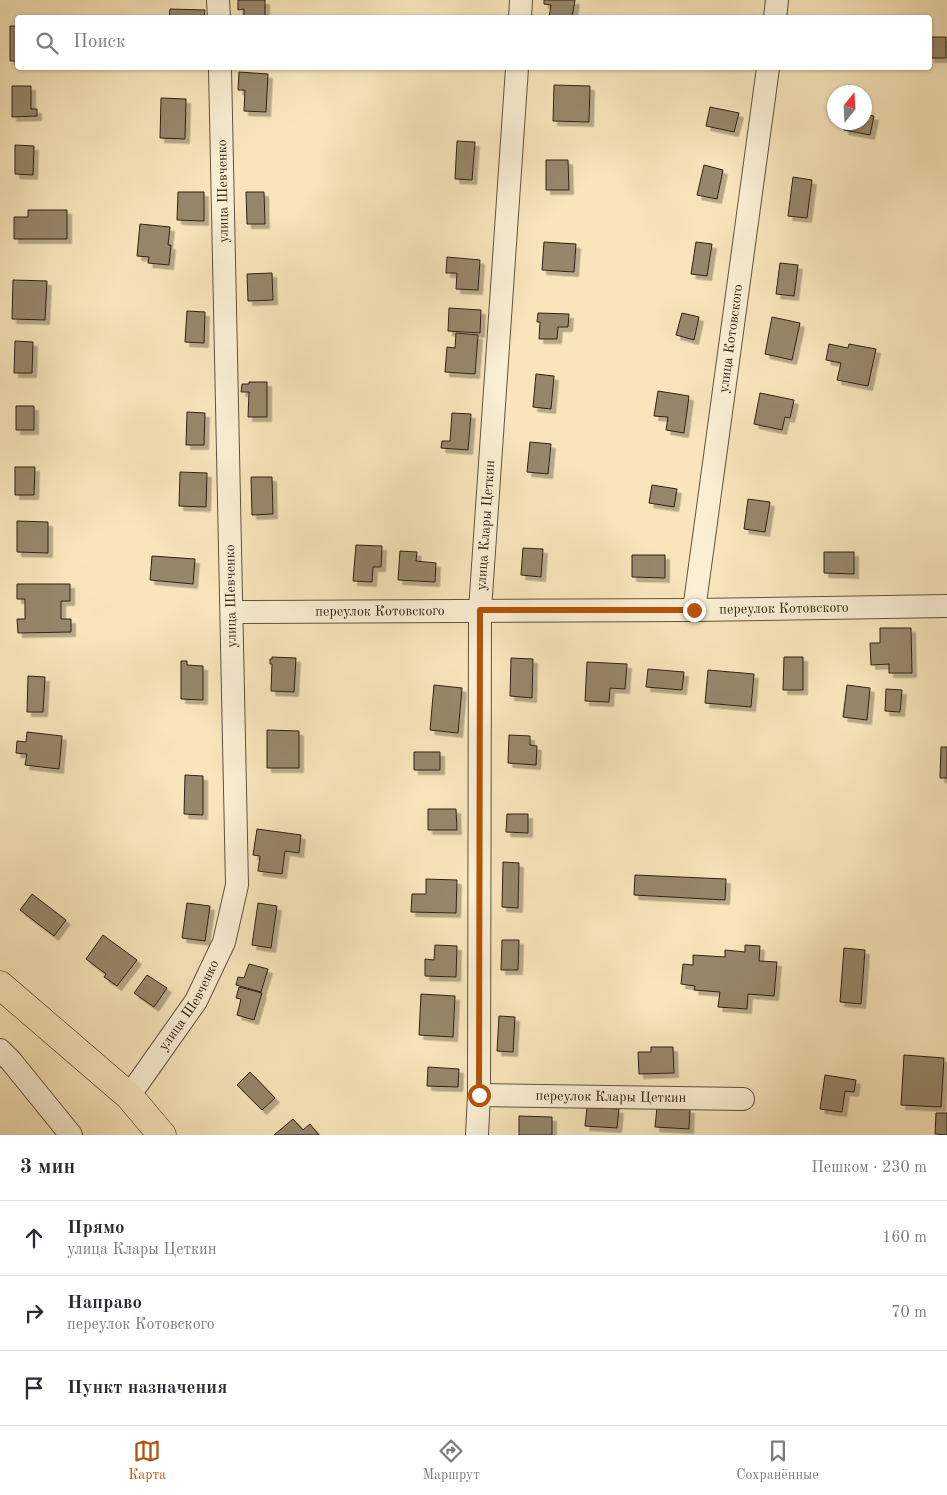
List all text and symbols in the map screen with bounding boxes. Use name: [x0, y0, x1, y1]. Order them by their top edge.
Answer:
search box: [15, 15, 932, 70]
icon: search: [33, 29, 61, 57]
text: Поиск: [73, 33, 125, 52]
north arrow: [827, 85, 872, 130]
street label: улица Шевченко: [215, 139, 231, 243]
street label: улица Котовского: [717, 283, 745, 394]
street label: улица Клары Цеткин: [474, 459, 497, 591]
street label: улица Шевченко: [223, 544, 239, 648]
route end: [683, 599, 706, 622]
street label: переулок Котовского: [719, 601, 849, 617]
street label: переулок Котовского: [315, 604, 445, 619]
street label: улица Шевченко: [156, 958, 221, 1053]
route start: [468, 1084, 491, 1107]
street label: переулок Клары Цеткин: [536, 1089, 687, 1105]
text: 3 мин: [20, 1157, 75, 1178]
text: Пешком · 230 m: [811, 1160, 927, 1176]
text: Прямо: [67, 1219, 125, 1238]
icon: ahead: [20, 1224, 48, 1252]
text: 160 m: [882, 1230, 927, 1246]
text: улица Клары Цеткин: [67, 1242, 216, 1258]
text: Направо: [67, 1294, 142, 1313]
icon: right: [20, 1299, 48, 1327]
text: 70 m: [891, 1305, 927, 1321]
text: переулок Котовского: [67, 1317, 215, 1333]
icon: arrive: [20, 1374, 48, 1402]
text: Пункт назначения: [67, 1379, 227, 1398]
tab: Карта: [128, 1437, 166, 1484]
tab: Маршрут: [422, 1437, 480, 1484]
tab: Сохранённые: [736, 1437, 819, 1484]

